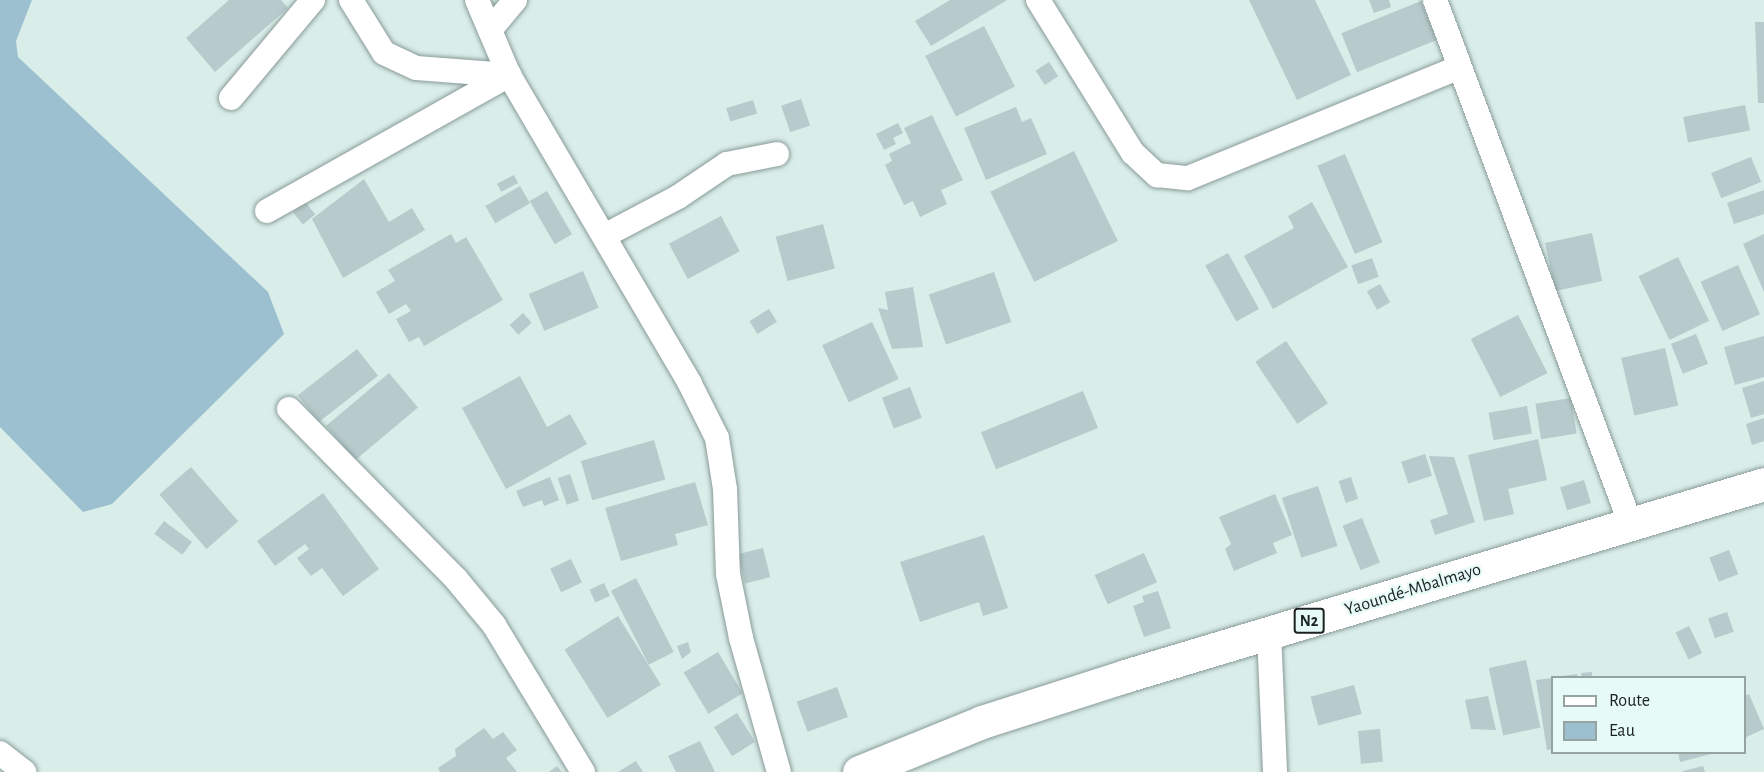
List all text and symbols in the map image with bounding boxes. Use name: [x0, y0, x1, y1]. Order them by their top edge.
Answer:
street label: Yaoundé-Mbalmayo: [1342, 559, 1484, 621]
road number: N2: [1292, 608, 1326, 634]
legend: [1551, 676, 1746, 754]
text: Route: [1609, 692, 1650, 710]
text: Eau: [1609, 722, 1635, 740]

